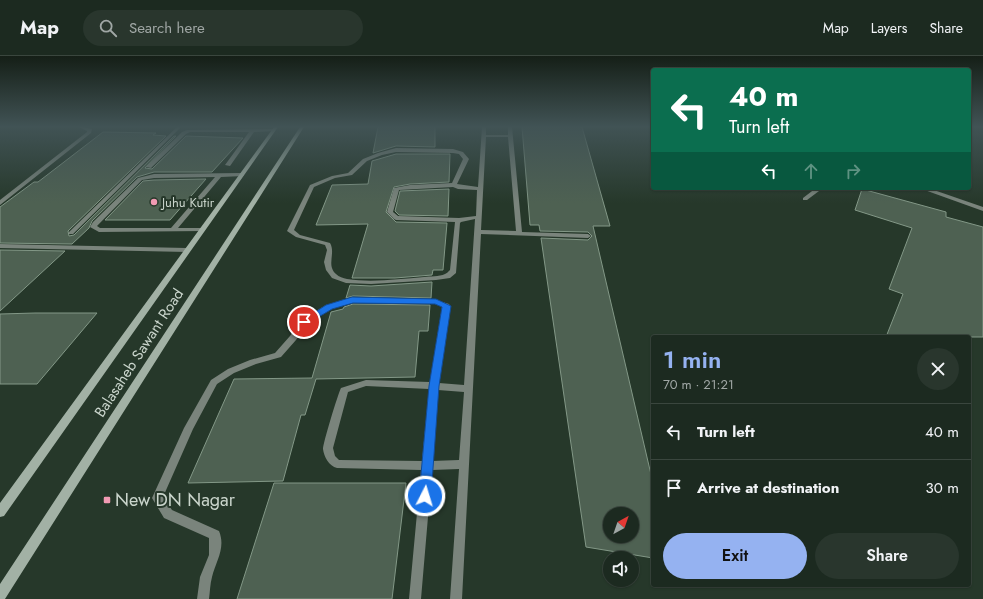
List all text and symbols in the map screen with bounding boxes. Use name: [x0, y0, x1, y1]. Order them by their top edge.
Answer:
search box: [83, 10, 363, 46]
text: Map: [20, 14, 59, 41]
icon: search: [97, 17, 119, 39]
text: Search here: [129, 17, 205, 39]
text: Map: [823, 18, 849, 38]
text: Layers: [871, 18, 907, 38]
text: Share: [929, 18, 963, 38]
text: 40 m: [729, 76, 798, 117]
icon: left: [663, 84, 715, 136]
text: Turn left: [729, 114, 789, 140]
icon: left: [758, 160, 780, 182]
icon: ahead: [800, 160, 822, 182]
icon: right: [842, 160, 864, 182]
place label: Juhu Kutir: [160, 193, 215, 212]
marker: Juhu Kutir: [149, 197, 159, 207]
street label: Balasaheb Sawant Road: [89, 284, 189, 422]
pin: [287, 305, 321, 339]
icon: arrive: [293, 311, 315, 333]
text: 1 min: [663, 342, 721, 377]
button: close: [917, 348, 959, 390]
text: 70 m · 21:21: [663, 375, 734, 394]
icon: left: [663, 421, 685, 443]
text: Turn left: [697, 421, 755, 443]
text: 40 m: [925, 421, 959, 443]
position arrow: [404, 475, 446, 517]
icon: arrive: [663, 477, 685, 499]
text: Arrive at destination: [697, 477, 839, 499]
text: 30 m: [926, 477, 959, 499]
place label: New DN Nagar: [115, 487, 236, 513]
marker: New DN Nagar: [102, 495, 112, 505]
north arrow: [603, 507, 639, 543]
map controls: [603, 507, 639, 587]
button: Exit: [663, 533, 807, 579]
button: Share: [815, 533, 959, 579]
button: sound: [603, 551, 639, 587]

